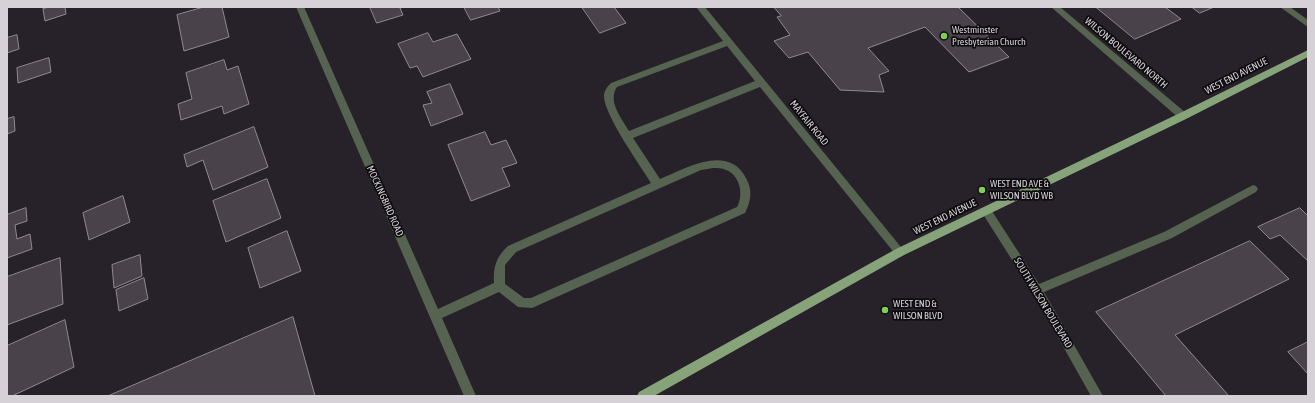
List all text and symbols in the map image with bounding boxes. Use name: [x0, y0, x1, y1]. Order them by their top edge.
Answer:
street label: WILSON BOULEVARD NORTH: [1082, 15, 1170, 91]
place label: Westminster Presbyterian Church: [952, 24, 1026, 48]
marker: Westminster Presbyterian Church: [939, 31, 949, 41]
street label: WEST END AVENUE: [1203, 55, 1269, 97]
street label: MAYFAIR ROAD: [787, 98, 831, 148]
street label: MOCKINGBIRD ROAD: [364, 164, 406, 238]
place label: WEST END AVE & WILSON BLVD WB: [990, 178, 1053, 202]
marker: WEST END AVE & WILSON BLVD WB: [977, 185, 987, 195]
street label: WEST END AVENUE: [912, 197, 978, 237]
street label: SOUTH WILSON BOULEVARD: [1011, 256, 1075, 350]
place label: WEST END & WILSON BLVD: [893, 298, 943, 322]
marker: WEST END & WILSON BLVD: [880, 305, 890, 315]

